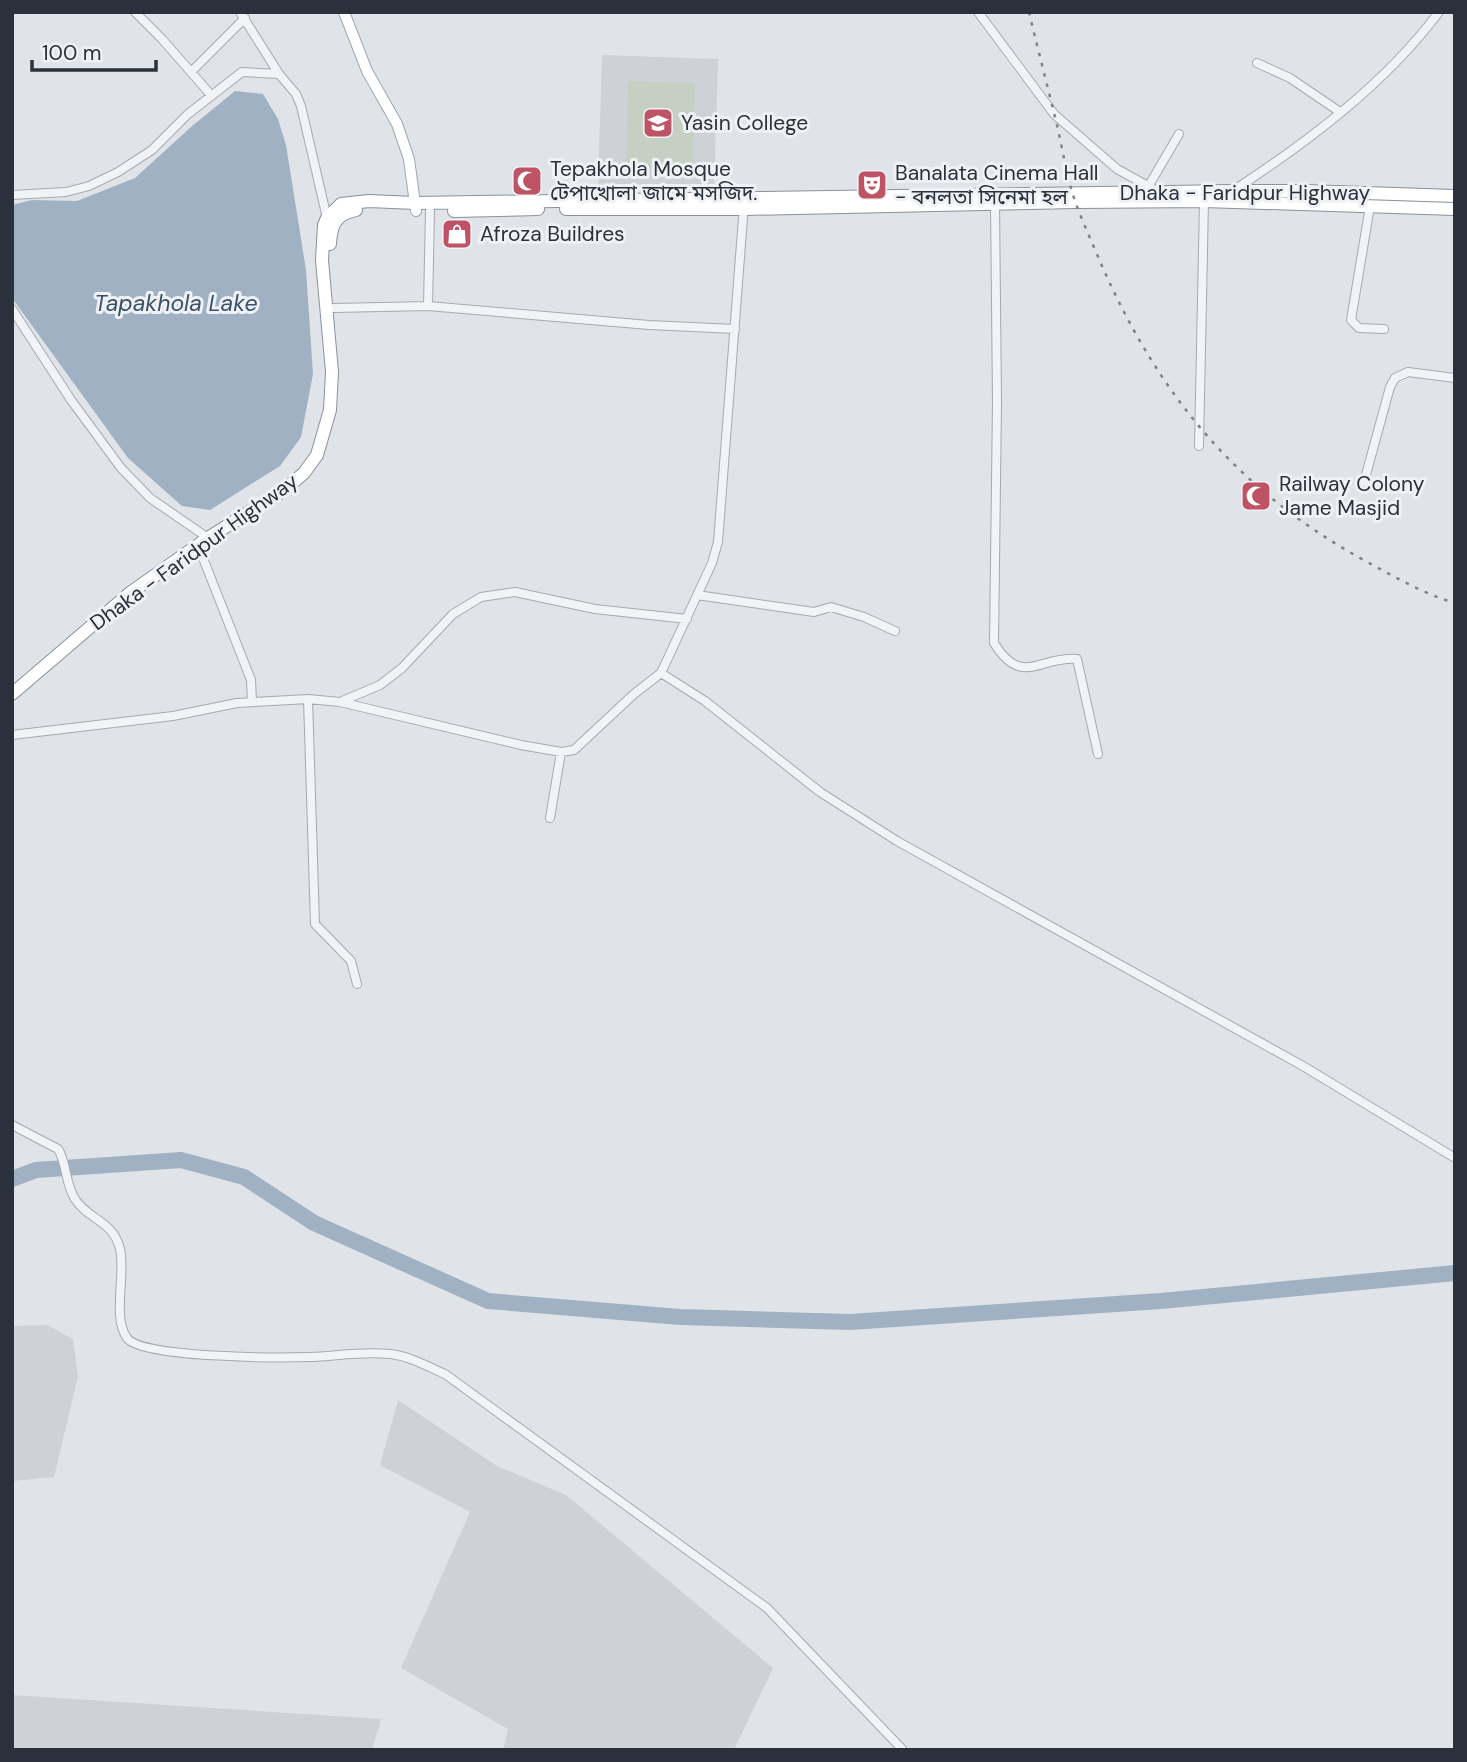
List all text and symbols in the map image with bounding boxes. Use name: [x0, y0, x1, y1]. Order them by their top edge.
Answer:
scale bar: [32, 28, 156, 72]
text: 100 m: [42, 39, 102, 67]
school or university icon: Yasin College: [641, 106, 675, 140]
place label: Yasin College: [681, 109, 808, 137]
place label: Tepakhola Mosque টেপাখোলা জামে মসজিদ.: [550, 155, 758, 207]
place label: Banalata Cinema Hall - বনলতা সিনেমা হল: [895, 159, 1099, 211]
mosque icon: Tepakhola Mosque টেপাখোলা জামে মসজিদ.: [510, 164, 544, 198]
theatre icon: Banalata Cinema Hall - বনলতা সিনেমা হল: [855, 168, 889, 202]
street label: Dhaka - Faridpur Highway: [1120, 179, 1371, 207]
shop icon: Afroza Buildres: [440, 217, 474, 251]
place label: Afroza Buildres: [480, 220, 625, 248]
water label: Tapakhola Lake: [94, 288, 258, 318]
street label: Dhaka - Faridpur Highway: [84, 467, 304, 637]
place label: Railway Colony Jame Masjid: [1279, 470, 1425, 522]
mosque icon: Railway Colony Jame Masjid: [1239, 479, 1273, 513]

